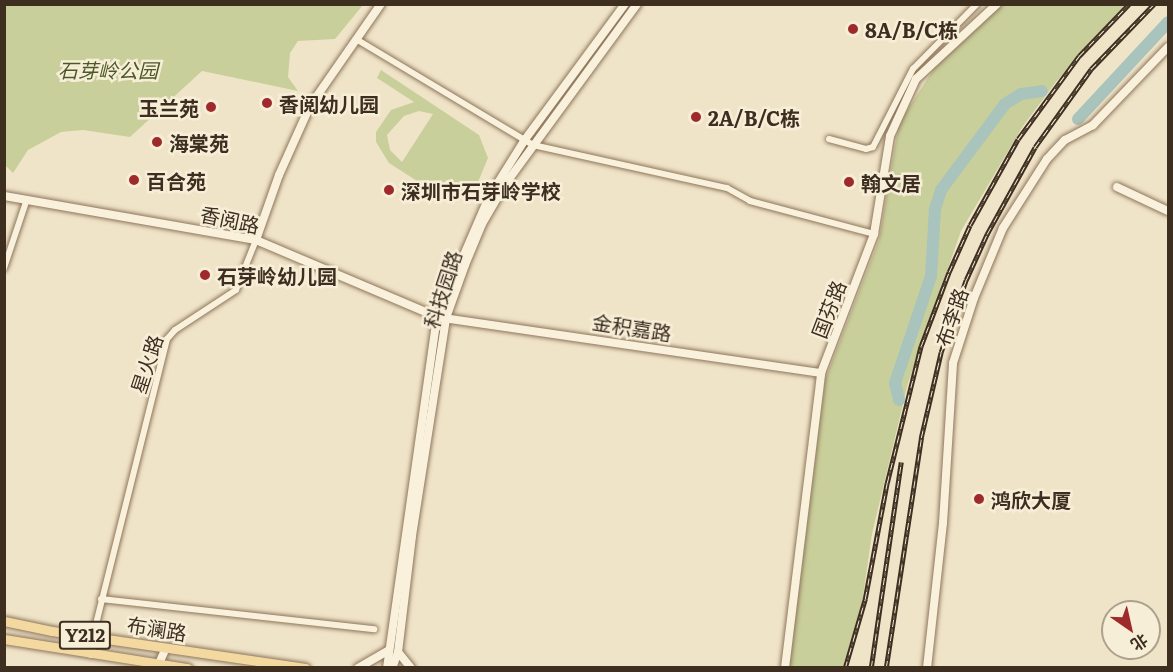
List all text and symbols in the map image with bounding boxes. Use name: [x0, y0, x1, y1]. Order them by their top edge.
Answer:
place label: 8A/B/C栋: [865, 17, 958, 41]
marker: 8A/B/C栋: [846, 22, 860, 36]
park label: 石芽岭公园: [58, 57, 158, 81]
place label: 香阅幼儿园: [279, 91, 379, 115]
place label: 玉兰苑: [139, 95, 199, 119]
marker: 香阅幼儿园: [260, 96, 274, 110]
marker: 玉兰苑: [204, 100, 218, 114]
place label: 2A/B/C栋: [708, 105, 800, 129]
marker: 2A/B/C栋: [689, 110, 703, 124]
place label: 海棠苑: [169, 130, 229, 154]
marker: 海棠苑: [150, 135, 164, 149]
place label: 百合苑: [146, 168, 206, 192]
place label: 翰文居: [861, 170, 921, 194]
marker: 百合苑: [127, 173, 141, 187]
marker: 翰文居: [842, 175, 856, 189]
place label: 深圳市石芽岭学校: [401, 178, 561, 202]
marker: 深圳市石芽岭学校: [382, 183, 396, 197]
street label: 香阅路: [198, 201, 262, 237]
street label: 科技园路: [418, 247, 466, 331]
place label: 石芽岭幼儿园: [217, 263, 337, 287]
marker: 石芽岭幼儿园: [198, 268, 212, 282]
street label: 国芬路: [806, 277, 850, 341]
street label: 布李路: [930, 285, 972, 349]
street label: 金积嘉路: [591, 309, 673, 345]
street label: 星火路: [125, 332, 167, 396]
place label: 鸿欣大厦: [991, 487, 1071, 511]
marker: 鸿欣大厦: [972, 492, 986, 506]
north arrow: [1101, 600, 1161, 660]
street label: 布澜路: [125, 611, 189, 645]
road number: Y212: [58, 620, 112, 650]
text: 北: [1127, 629, 1153, 658]

